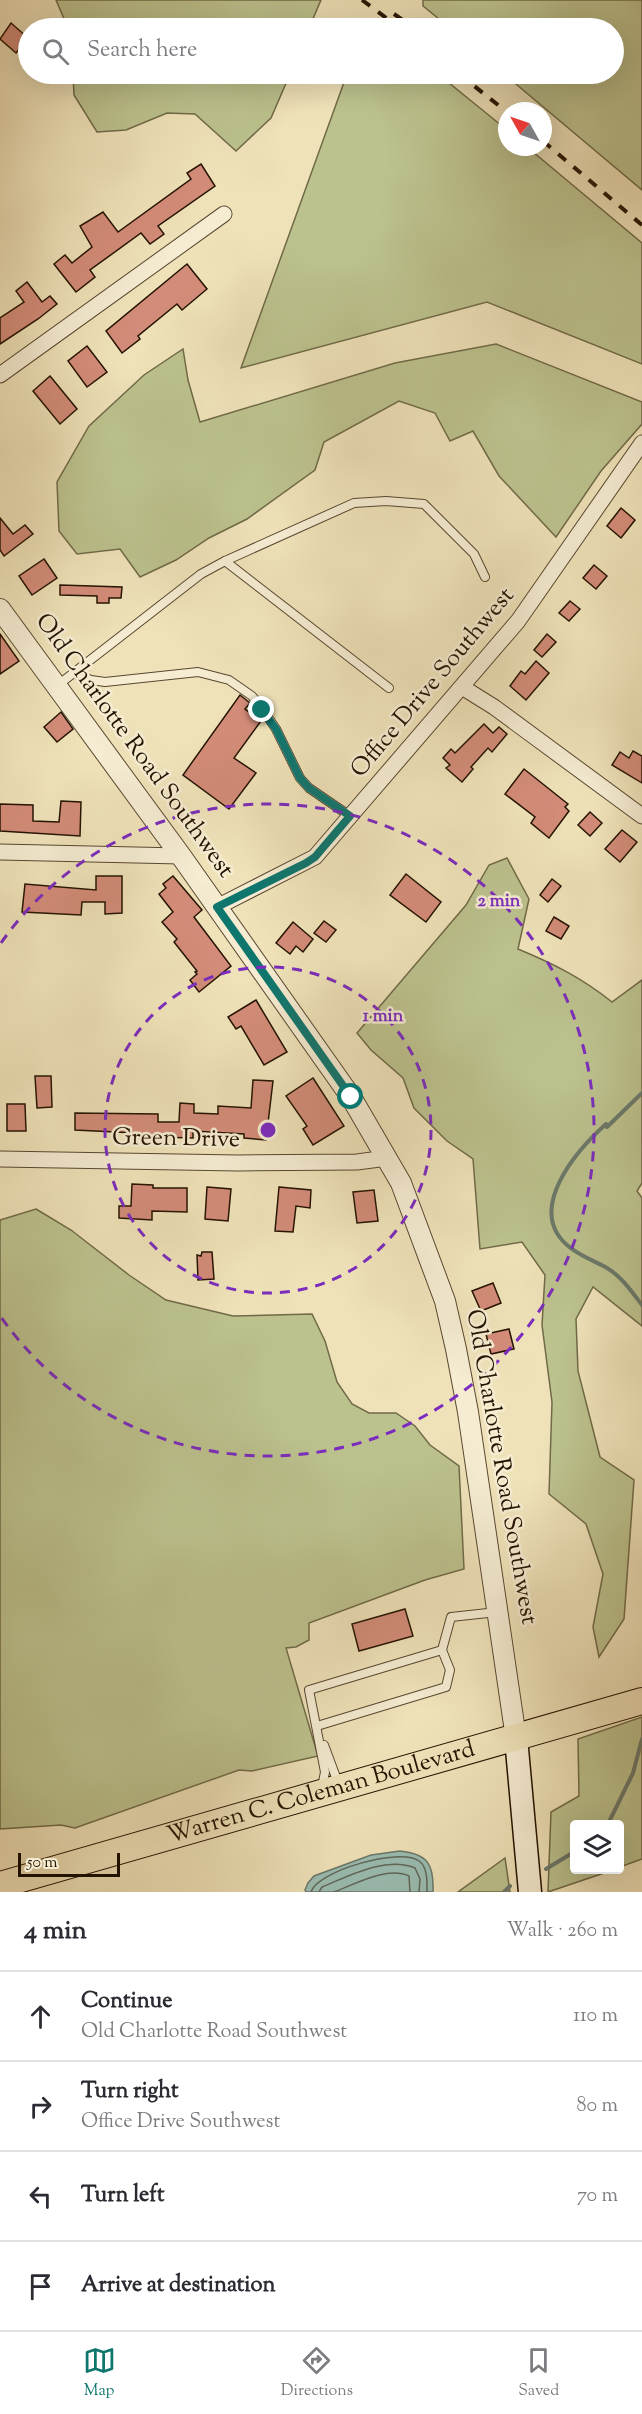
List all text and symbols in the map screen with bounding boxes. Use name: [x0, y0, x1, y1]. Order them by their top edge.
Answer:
search box: [18, 18, 624, 84]
icon: search: [39, 35, 72, 68]
text: Search here: [87, 35, 197, 67]
north arrow: [498, 102, 552, 156]
street label: Office Drive Southwest: [343, 580, 523, 786]
street label: Old Charlotte Road Southwest: [26, 607, 242, 885]
route end: [248, 696, 274, 722]
text: 2 min: [478, 889, 521, 915]
text: 1 min: [363, 1004, 404, 1030]
route start: [337, 1083, 363, 1109]
centre of rings: [258, 1120, 278, 1140]
street label: Green Drive: [112, 1121, 240, 1157]
street label: Old Charlotte Road Southwest: [457, 1307, 545, 1627]
street label: Warren C. Coleman Boulevard: [163, 1733, 479, 1853]
map controls: [570, 1820, 624, 1874]
button: layers: [570, 1820, 624, 1874]
scale bar: [18, 1850, 120, 1878]
text: 50 m: [27, 1852, 58, 1875]
text: 4 min: [24, 1913, 87, 1950]
text: Walk · 260 m: [507, 1917, 618, 1946]
text: Continue: [81, 1986, 172, 2018]
icon: ahead: [24, 2000, 57, 2033]
text: 110 m: [573, 2002, 618, 2031]
text: Old Charlotte Road Southwest: [81, 2018, 347, 2047]
text: Turn right: [81, 2076, 178, 2108]
icon: right: [24, 2090, 57, 2123]
text: 80 m: [577, 2092, 618, 2121]
text: Office Drive Southwest: [81, 2108, 280, 2137]
icon: left: [24, 2180, 57, 2213]
text: Turn left: [81, 2180, 164, 2212]
text: 70 m: [577, 2182, 618, 2211]
icon: arrive: [24, 2270, 57, 2303]
text: Arrive at destination: [81, 2270, 276, 2302]
tab: Map: [83, 2344, 116, 2403]
tab: Directions: [281, 2344, 353, 2403]
tab: Saved: [518, 2344, 559, 2403]

